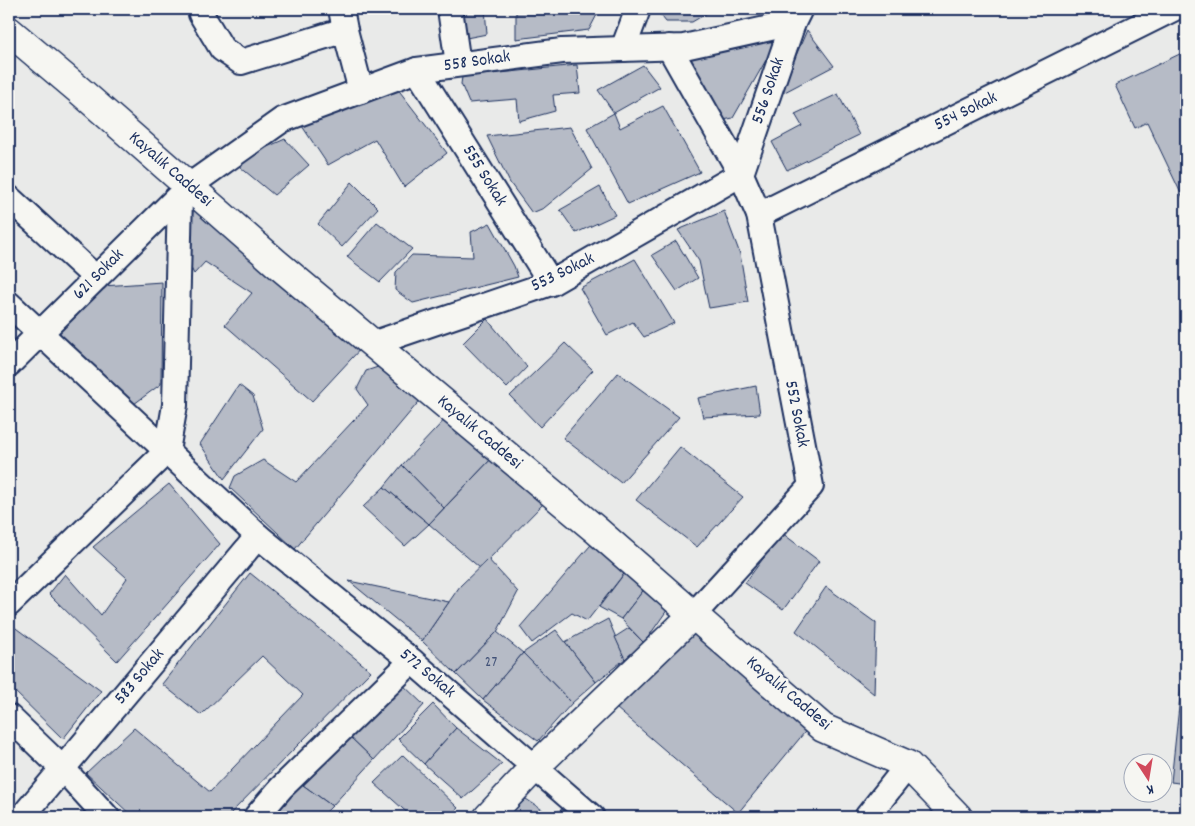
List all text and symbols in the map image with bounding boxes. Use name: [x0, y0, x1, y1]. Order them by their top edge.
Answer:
street label: 558 Sokak: [442, 45, 512, 79]
street label: 556 Sokak: [746, 54, 792, 128]
street label: 554 Sokak: [930, 86, 1002, 138]
street label: Kayalık Caddesi: [122, 126, 218, 214]
street label: 555 Sokak: [455, 140, 513, 212]
street label: 621 Sokak: [68, 244, 130, 306]
street label: 553 Sokak: [527, 247, 599, 299]
street label: 552 Sokak: [777, 378, 815, 450]
street label: Kayalık Caddesi: [431, 390, 527, 476]
street label: 583 Sokak: [109, 643, 171, 711]
street label: 572 Sokak: [394, 643, 460, 705]
street label: Kayalık Caddesi: [740, 651, 836, 737]
house number: 27: [485, 652, 497, 674]
north arrow: [1122, 754, 1172, 804]
text: K: [1145, 778, 1156, 799]

